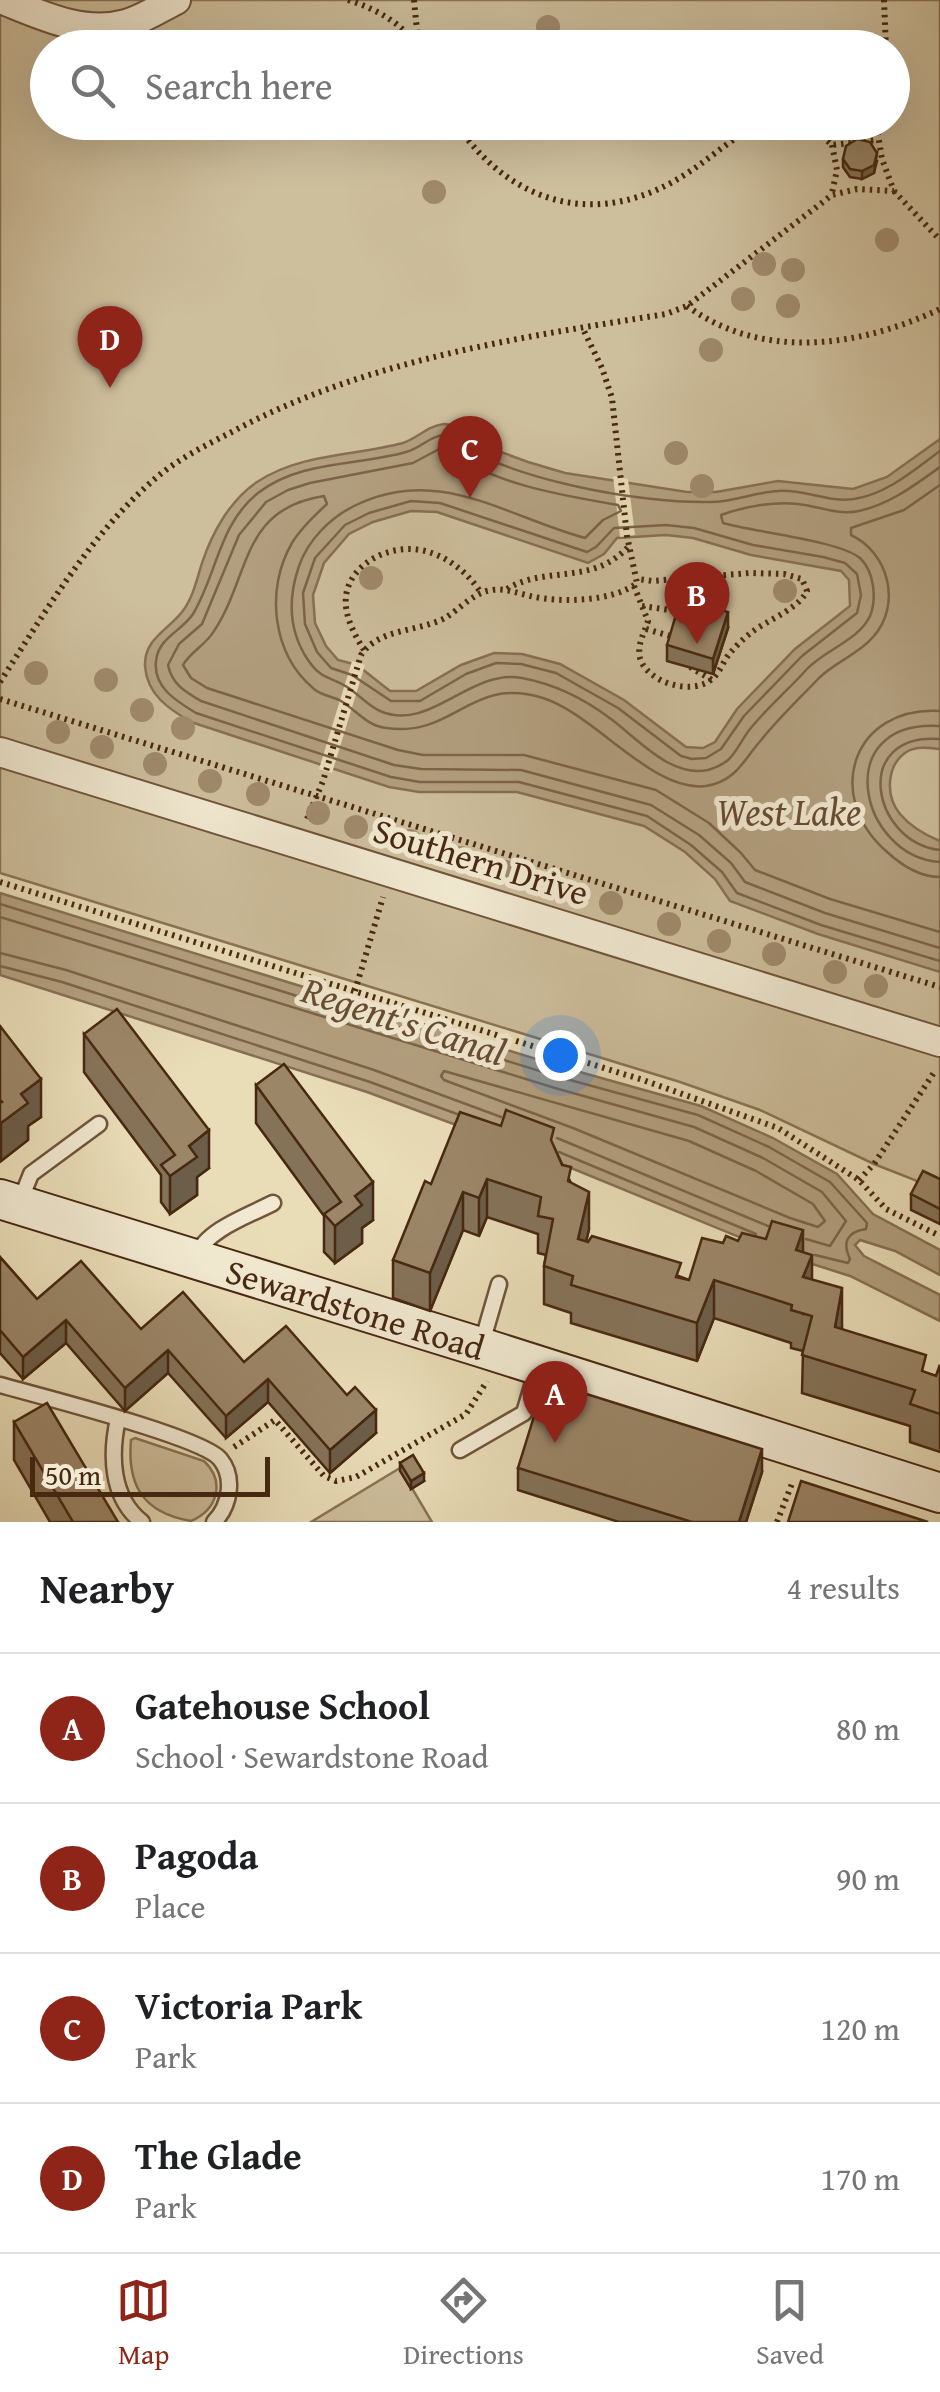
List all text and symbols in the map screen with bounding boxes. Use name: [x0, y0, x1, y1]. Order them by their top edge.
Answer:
search box: [30, 30, 910, 140]
text: Search here: [145, 57, 333, 113]
icon: search: [65, 58, 120, 113]
pin: D: [78, 306, 142, 388]
pin: C: [438, 416, 502, 498]
pin: B: [664, 562, 730, 644]
water label: West Lake: [717, 783, 861, 839]
street label: Southern Drive: [367, 804, 595, 918]
water label: Regent's Canal: [294, 960, 513, 1079]
your location: [535, 1030, 586, 1081]
street label: Sewardstone Road: [220, 1245, 492, 1373]
pin: A: [522, 1360, 588, 1443]
scale bar: [30, 1452, 270, 1496]
text: 50 m: [45, 1454, 101, 1495]
text: Nearby: [40, 1557, 174, 1618]
text: 4 results: [787, 1564, 900, 1611]
text: Gatehouse School: [135, 1677, 430, 1733]
text: A: [62, 1705, 83, 1752]
text: 80 m: [836, 1705, 900, 1752]
text: School · Sewardstone Road: [135, 1733, 489, 1780]
text: Pagoda: [135, 1827, 258, 1883]
text: B: [63, 1855, 82, 1902]
text: 90 m: [836, 1855, 900, 1902]
text: Place: [135, 1883, 206, 1930]
text: Victoria Park: [135, 1977, 362, 2033]
text: C: [63, 2005, 82, 2052]
text: 120 m: [821, 2005, 900, 2052]
text: Park: [135, 2033, 197, 2080]
text: The Glade: [135, 2127, 302, 2183]
text: D: [62, 2155, 83, 2202]
text: 170 m: [821, 2155, 900, 2202]
text: Park: [135, 2183, 197, 2230]
tab: Map: [116, 2273, 171, 2374]
tab: Directions: [403, 2273, 524, 2374]
tab: Saved: [756, 2273, 824, 2374]

